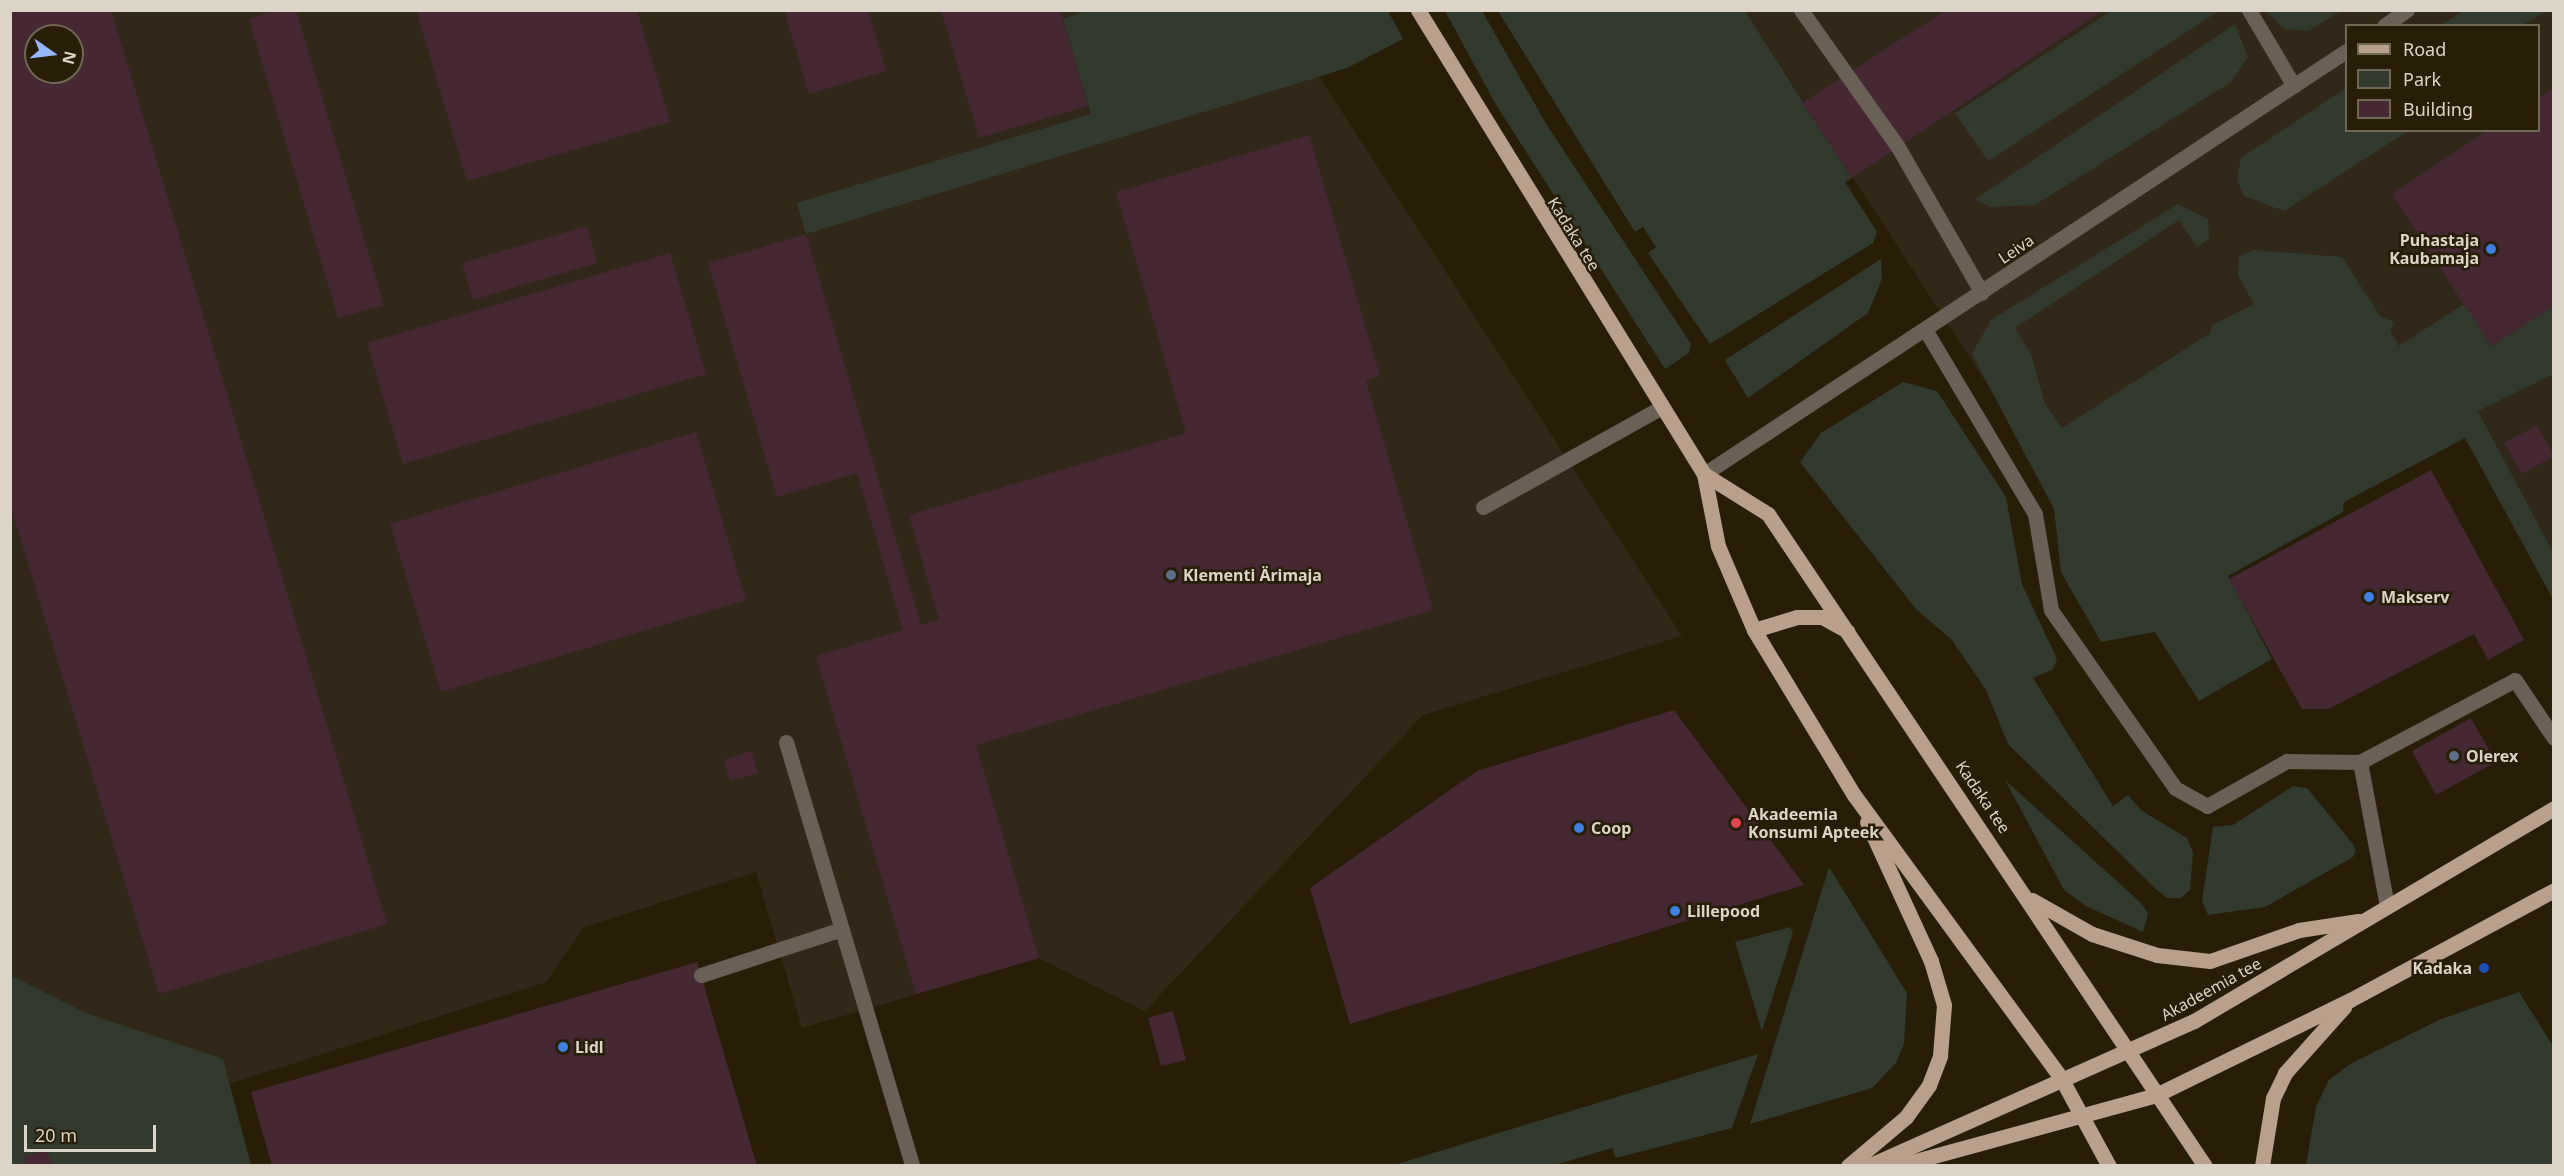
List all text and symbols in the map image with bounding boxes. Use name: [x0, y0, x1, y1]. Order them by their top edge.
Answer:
north arrow: [24, 24, 84, 84]
legend: [2345, 24, 2540, 132]
text: Road: [2403, 37, 2446, 61]
text: N: [57, 49, 82, 67]
text: Park: [2403, 67, 2441, 91]
text: Building: [2403, 97, 2473, 121]
street label: Kadaka tee: [1544, 194, 1604, 274]
street label: Leiva: [1995, 230, 2037, 268]
place label: Puhastaja Kaubamaja: [2389, 230, 2479, 268]
marker: Puhastaja Kaubamaja: [2484, 242, 2498, 256]
place label: Klementi Ärimaja: [1183, 565, 1322, 585]
marker: Klementi Ärimaja: [1164, 568, 1178, 582]
place label: Makserv: [2381, 587, 2449, 607]
marker: Makserv: [2362, 590, 2376, 604]
place label: Olerex: [2466, 746, 2518, 766]
marker: Olerex: [2447, 749, 2461, 763]
street label: Kadaka tee: [1952, 757, 2014, 837]
place label: Akadeemia Konsumi Apteek: [1748, 804, 1879, 842]
marker: Akadeemia Konsumi Apteek: [1729, 816, 1743, 830]
place label: Coop: [1591, 818, 1631, 838]
marker: Coop: [1572, 821, 1586, 835]
place label: Lillepood: [1687, 901, 1760, 921]
marker: Lillepood: [1668, 904, 1682, 918]
street label: Akadeemia tee: [2158, 954, 2264, 1024]
place label: Kadaka: [2413, 958, 2472, 978]
marker: Kadaka: [2477, 961, 2491, 975]
place label: Lidl: [575, 1037, 604, 1057]
marker: Lidl: [556, 1040, 570, 1054]
scale bar: [27, 1113, 159, 1151]
text: 20 m: [35, 1123, 77, 1147]

